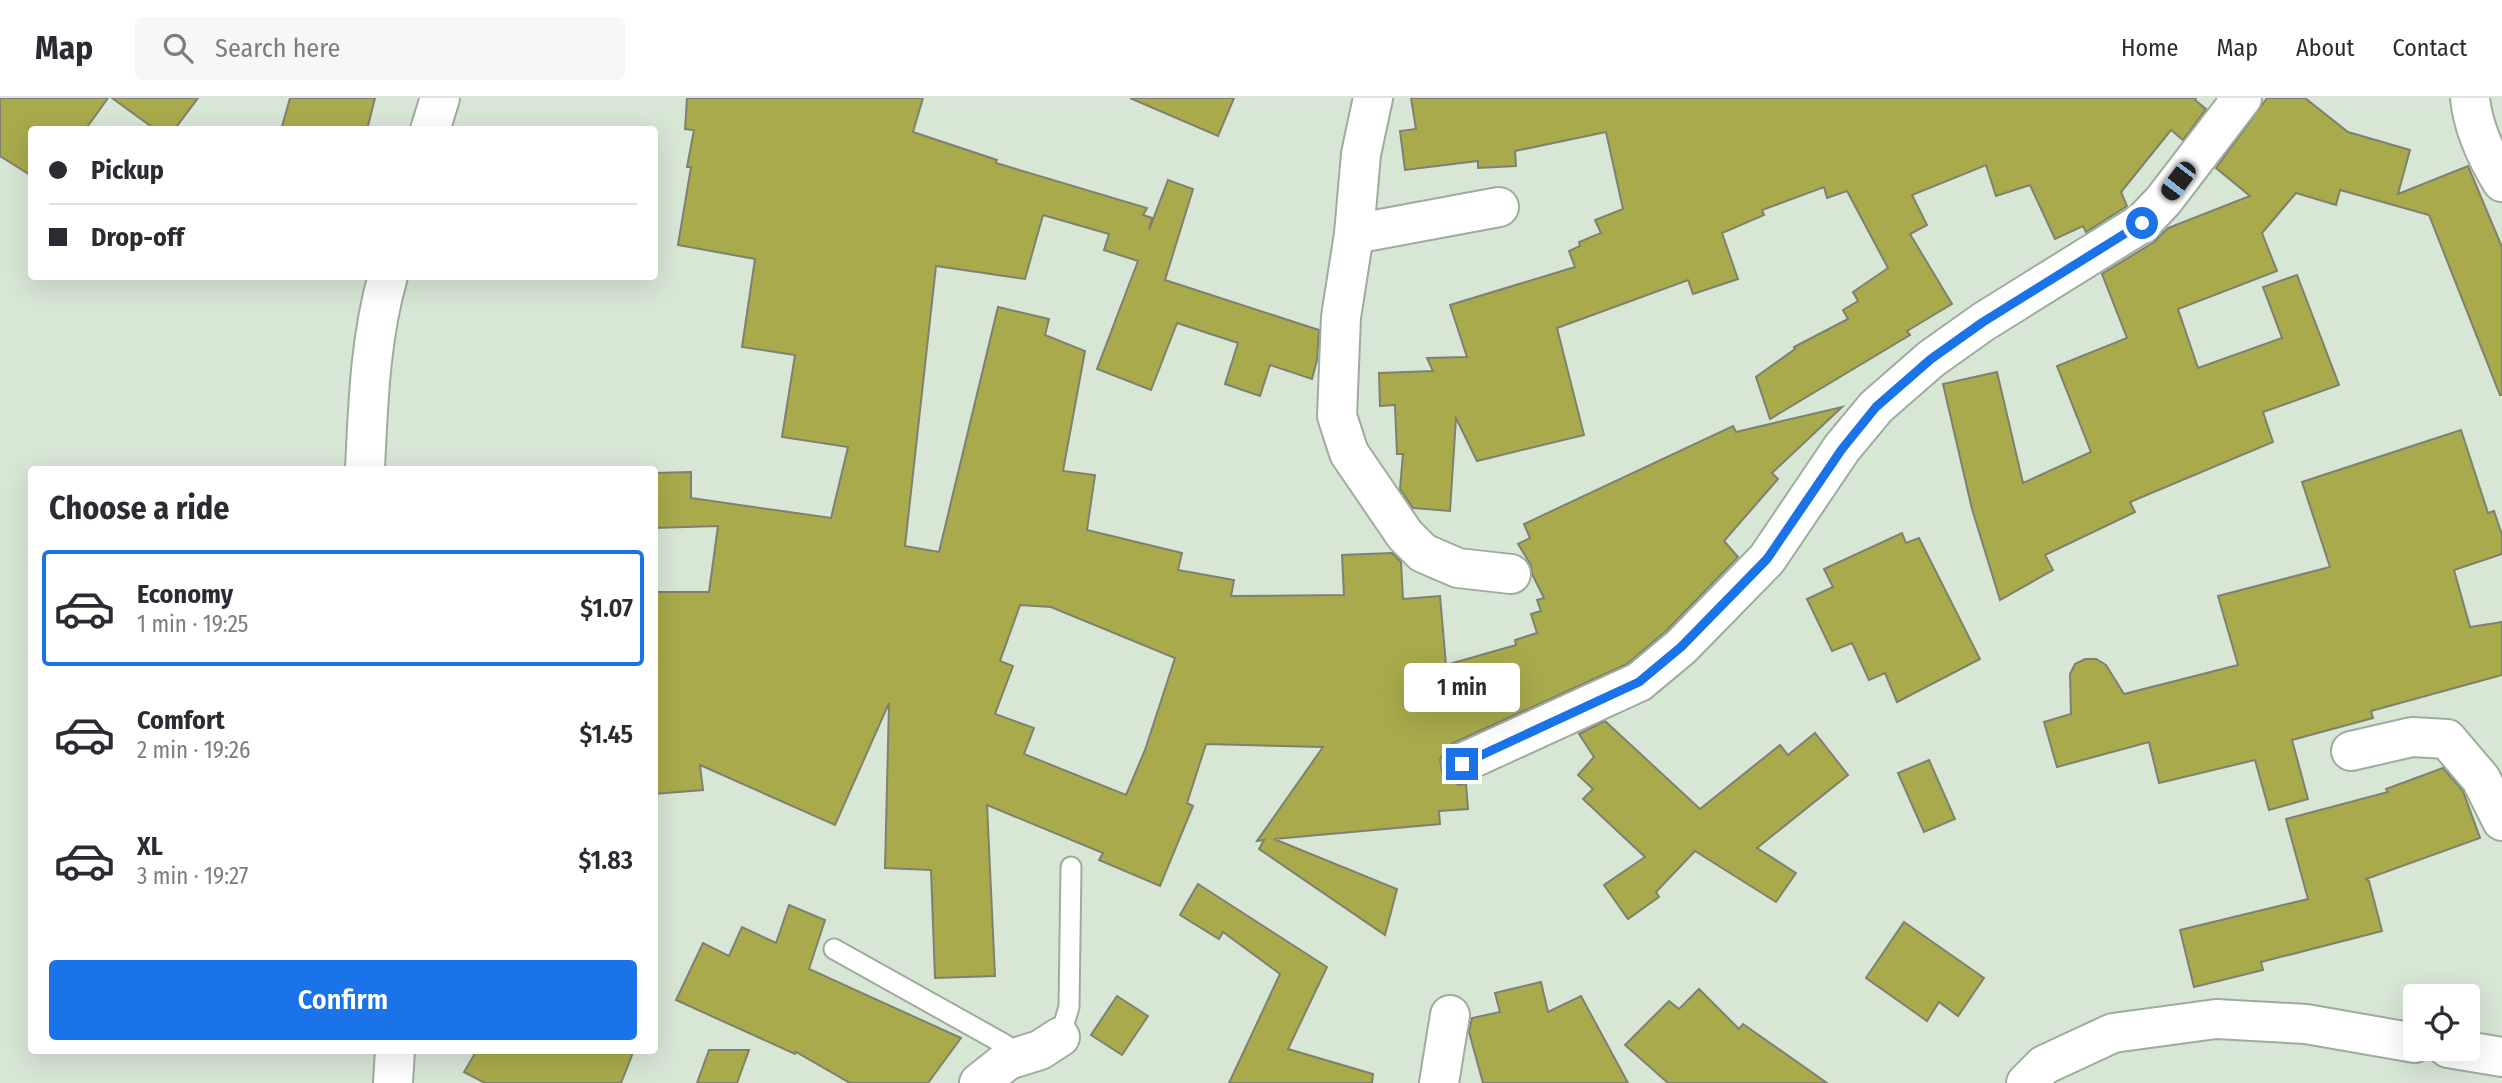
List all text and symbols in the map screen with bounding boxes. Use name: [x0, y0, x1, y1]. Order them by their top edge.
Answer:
search box: [135, 17, 625, 80]
text: Map: [35, 28, 93, 68]
icon: search: [159, 29, 197, 67]
text: Search here: [215, 33, 340, 64]
text: Home: [2121, 34, 2178, 62]
text: Map: [2216, 34, 2258, 62]
text: About: [2296, 34, 2354, 62]
text: Contact: [2392, 34, 2467, 62]
text: Pickup: [91, 155, 164, 186]
car: [2157, 158, 2200, 204]
route start: [2126, 207, 2158, 239]
text: Drop-off: [91, 222, 184, 253]
text: Choose a ride: [49, 489, 230, 527]
icon: car: [53, 577, 116, 640]
text: Economy: [137, 579, 233, 610]
text: $1.07: [580, 593, 633, 624]
text: 1 min · 19:25: [137, 610, 248, 638]
callout: 1 min: [1404, 662, 1520, 712]
text: 1 min: [1437, 673, 1487, 701]
icon: car: [53, 703, 116, 766]
text: Comfort: [137, 705, 225, 736]
text: $1.45: [579, 719, 633, 750]
text: 2 min · 19:26: [137, 736, 250, 764]
route end: [1446, 748, 1478, 780]
icon: car: [53, 829, 116, 892]
text: XL: [137, 831, 163, 862]
text: $1.83: [579, 845, 633, 876]
text: 3 min · 19:27: [137, 862, 248, 890]
button: Confirm: [49, 960, 637, 1040]
map controls: [2403, 984, 2480, 1061]
button: locate: [2403, 984, 2480, 1061]

